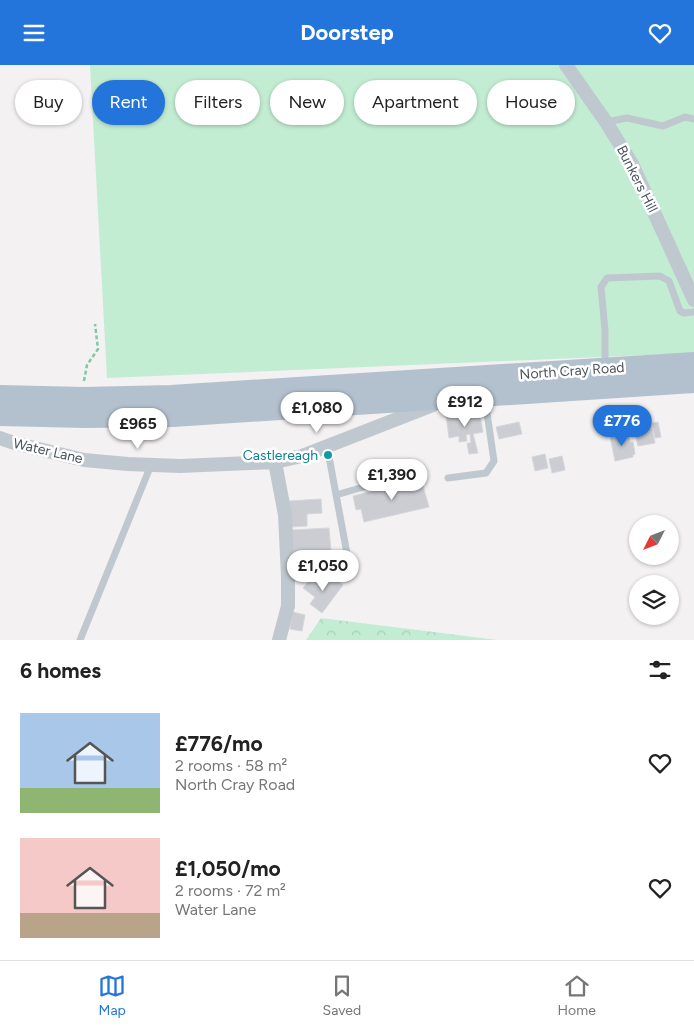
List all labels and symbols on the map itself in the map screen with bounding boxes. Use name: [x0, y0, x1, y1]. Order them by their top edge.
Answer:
street label: Bunkers Hill: [613, 143, 661, 215]
street label: North Cray Road: [519, 359, 625, 383]
pin: £912: [435, 385, 495, 428]
pin: £1,080: [276, 391, 358, 434]
pin: £776: [592, 405, 652, 447]
pin: £965: [108, 407, 168, 450]
street label: Water Lane: [12, 435, 85, 467]
place label: Castlereagh: [243, 447, 318, 464]
marker: Castlereagh: [322, 449, 334, 461]
pin: £1,390: [351, 459, 433, 501]
north arrow: [629, 515, 679, 565]
pin: £1,050: [282, 549, 364, 592]

